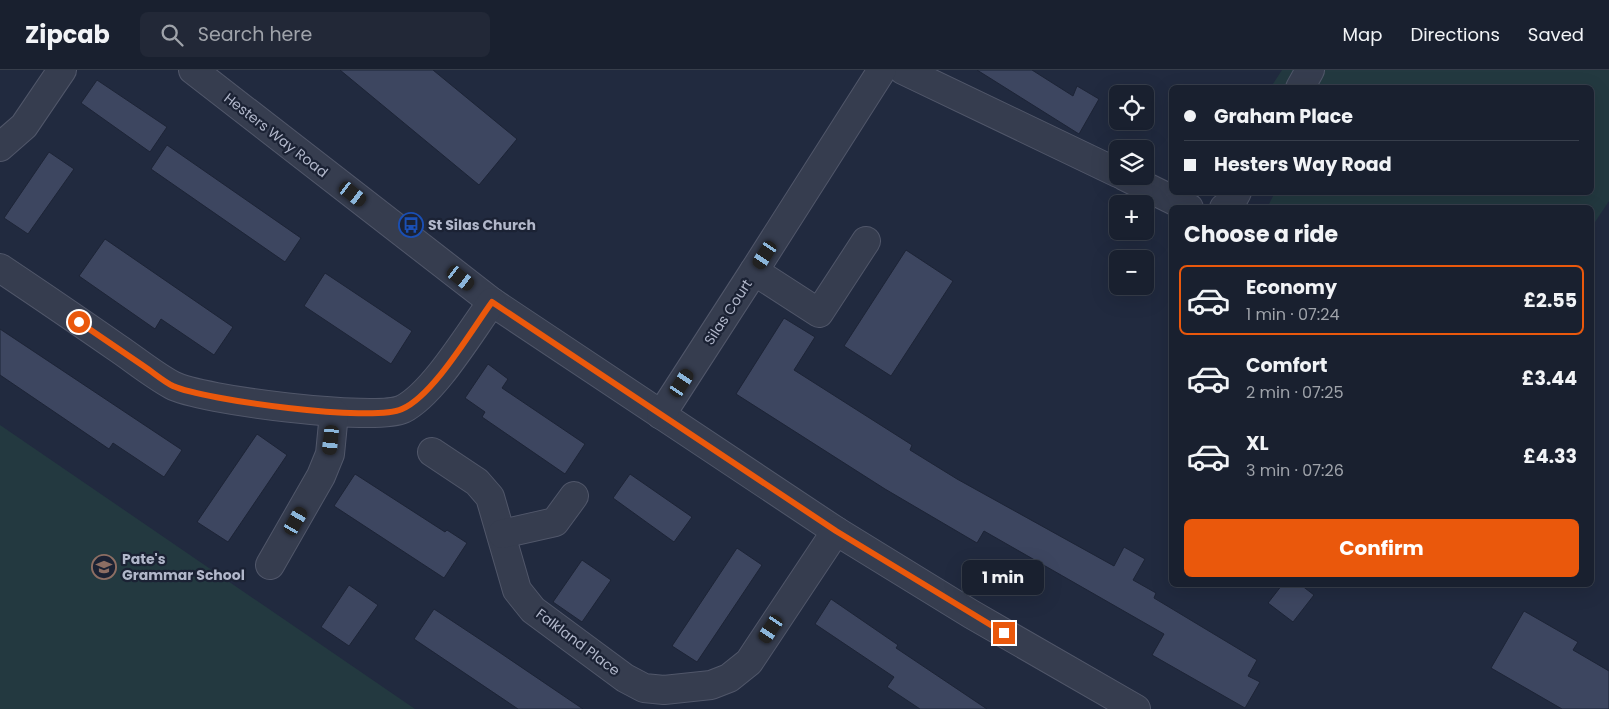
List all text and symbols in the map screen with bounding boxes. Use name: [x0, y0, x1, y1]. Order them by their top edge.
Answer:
search box: [140, 12, 490, 57]
text: Zipcab: [25, 18, 110, 51]
icon: search: [158, 21, 186, 49]
text: Search here: [198, 21, 312, 48]
text: Map: [1343, 22, 1382, 47]
text: Directions: [1410, 22, 1500, 47]
text: Saved: [1528, 22, 1584, 47]
map controls: [1109, 85, 1154, 295]
button: locate: [1109, 85, 1154, 130]
street label: Hesters Way Road: [220, 88, 332, 182]
text: Graham Place: [1214, 103, 1353, 130]
button: layers: [1109, 140, 1154, 185]
text: Hesters Way Road: [1214, 151, 1392, 178]
car: [336, 179, 369, 209]
button: +: [1109, 195, 1154, 240]
bus stop icon: St Silas Church: [398, 212, 424, 238]
place label: St Silas Church: [428, 215, 536, 235]
text: Choose a ride: [1184, 219, 1338, 250]
car: [750, 238, 779, 272]
button: −: [1109, 250, 1154, 295]
car: [444, 263, 477, 293]
text: Economy: [1246, 274, 1337, 301]
street label: Silas Court: [699, 275, 757, 349]
icon: car: [1186, 278, 1231, 323]
text: £2.55: [1523, 287, 1577, 314]
text: 1 min · 07:24: [1246, 303, 1339, 326]
route start: [68, 311, 90, 333]
text: Comfort: [1246, 352, 1328, 379]
icon: car: [1186, 356, 1231, 401]
text: £3.44: [1522, 365, 1577, 392]
car: [667, 366, 696, 400]
text: 2 min · 07:25: [1246, 381, 1344, 404]
car: [321, 424, 340, 456]
text: XL: [1246, 430, 1269, 457]
icon: car: [1186, 434, 1231, 479]
text: £4.33: [1523, 443, 1577, 470]
text: 3 min · 07:26: [1246, 459, 1344, 482]
car: [282, 504, 309, 538]
button: Confirm: [1184, 519, 1579, 577]
place label: Pate's Grammar School: [122, 549, 245, 585]
school or university icon: Pate's Grammar School: [91, 554, 117, 580]
callout: 1 min: [963, 560, 1045, 596]
text: 1 min: [982, 566, 1024, 589]
street label: Falkland Place: [532, 604, 624, 680]
car: [756, 612, 785, 646]
route end: [993, 622, 1015, 644]

